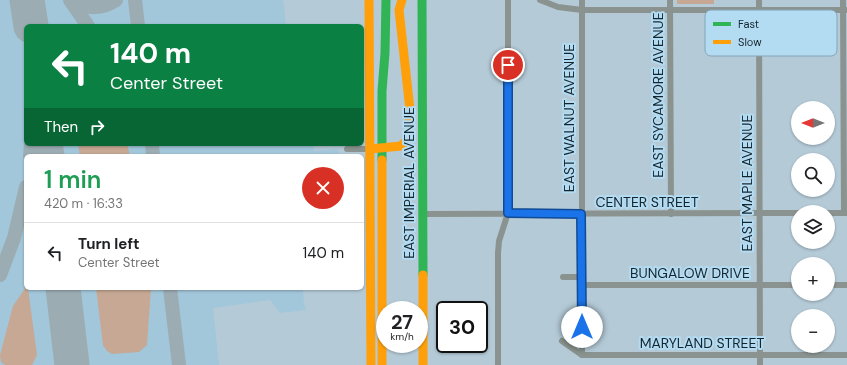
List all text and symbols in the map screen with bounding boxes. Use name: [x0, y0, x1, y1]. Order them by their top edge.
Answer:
legend: [705, 10, 837, 56]
street label: EAST SYCAMORE AVENUE: [649, 12, 667, 178]
text: Fast: [738, 17, 759, 31]
text: 140 m: [110, 35, 191, 72]
text: Slow: [738, 35, 762, 49]
icon: left: [44, 40, 96, 92]
street label: EAST WALNUT AVENUE: [560, 44, 578, 192]
pin: [491, 48, 525, 82]
icon: arrive: [497, 54, 519, 76]
text: Center Street: [110, 71, 223, 95]
north arrow: [791, 101, 835, 145]
map controls: [791, 101, 835, 353]
street label: EAST IMPERIAL AVENUE: [400, 107, 418, 259]
street label: EAST MAPLE AVENUE: [738, 114, 756, 251]
icon: right: [86, 116, 108, 138]
text: Then: [44, 117, 78, 137]
button: search: [791, 153, 835, 197]
text: 1 min: [44, 164, 101, 195]
button: close: [302, 167, 344, 209]
street label: CENTER STREET: [595, 193, 699, 211]
text: 420 m · 16:33: [44, 195, 123, 212]
button: layers: [791, 205, 835, 249]
text: Turn left: [78, 234, 139, 254]
icon: left: [44, 242, 66, 264]
text: 140 m: [303, 243, 344, 263]
text: Center Street: [78, 254, 160, 271]
button: +: [791, 257, 835, 301]
street label: BUNGALOW DRIVE: [630, 264, 750, 282]
speed limit sign: 30: [436, 301, 488, 353]
position arrow: [561, 306, 603, 348]
text: 27: [391, 309, 413, 335]
button: −: [791, 309, 835, 353]
text: km/h: [390, 330, 414, 343]
street label: MARYLAND STREET: [640, 334, 764, 352]

